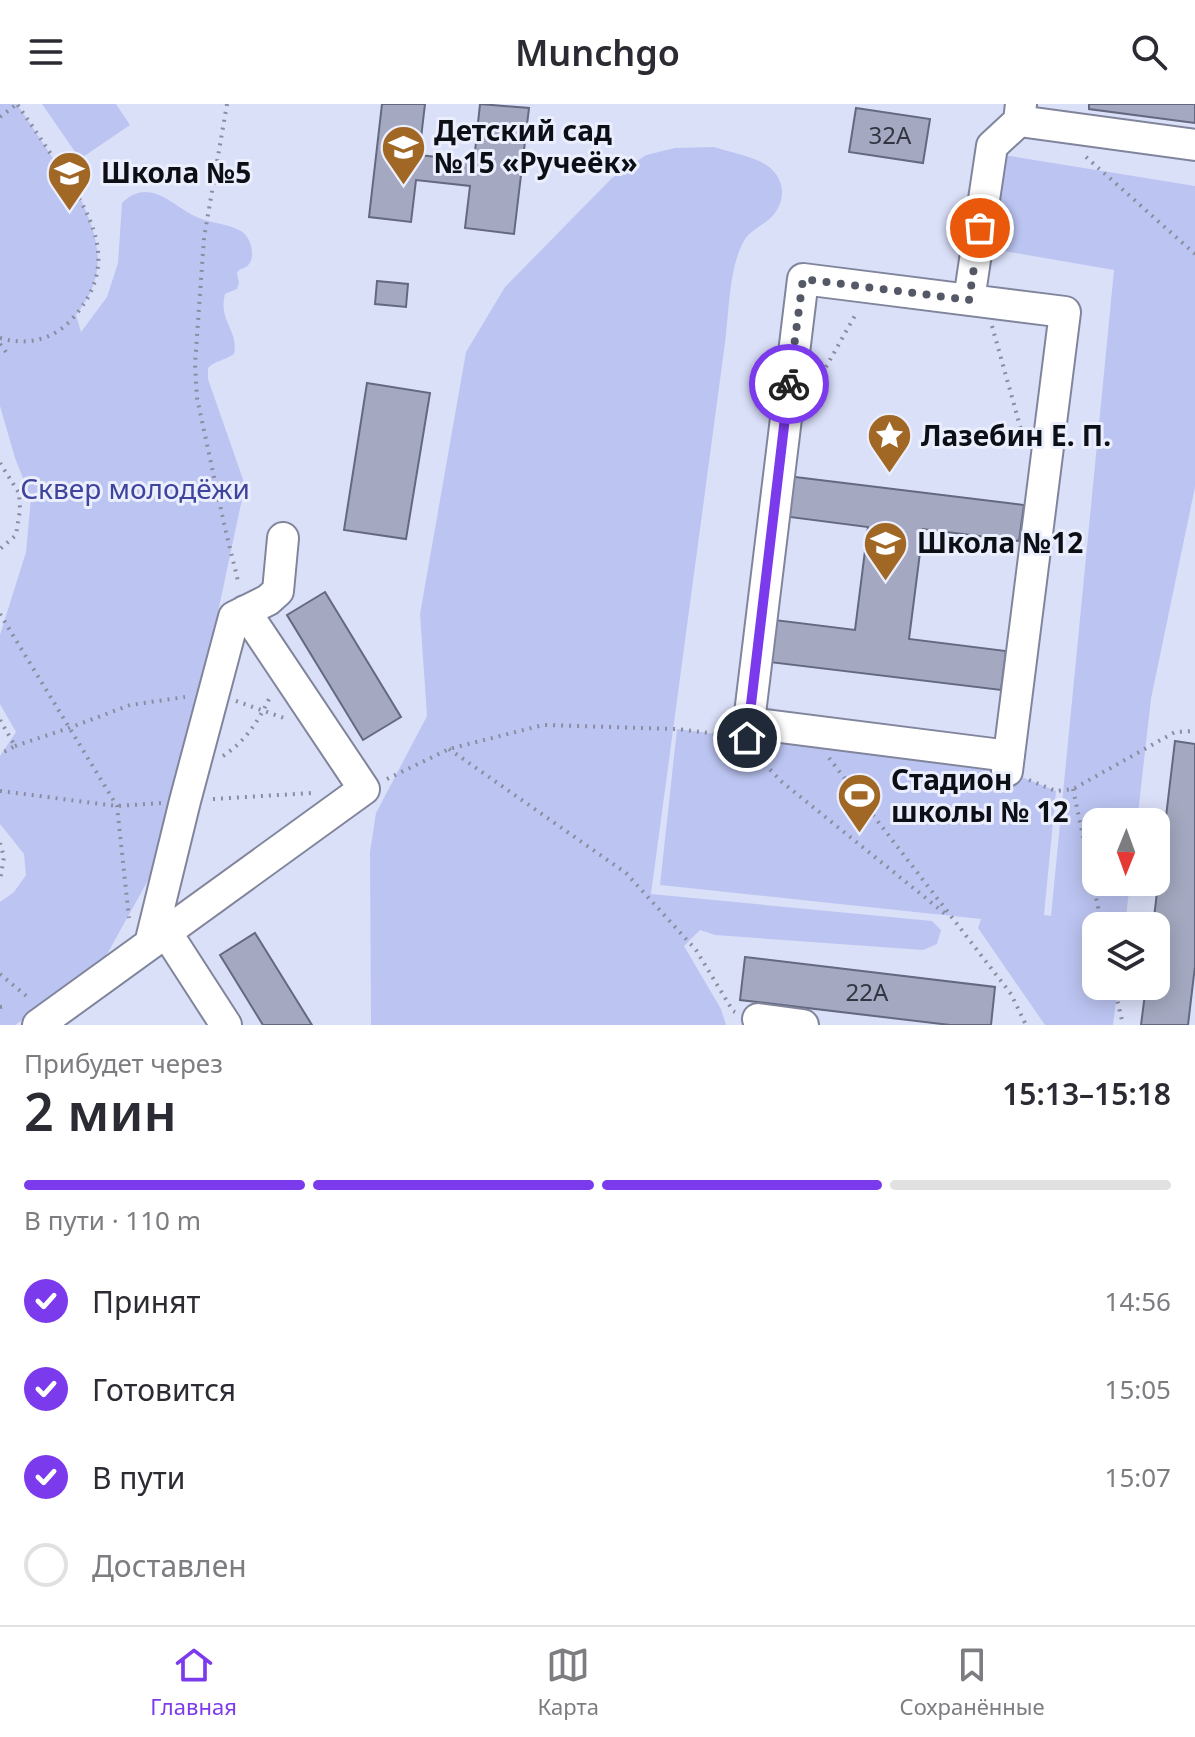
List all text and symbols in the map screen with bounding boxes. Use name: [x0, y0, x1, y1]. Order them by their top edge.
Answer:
text: Munchgo: [515, 28, 680, 77]
icon: menu: [24, 30, 68, 74]
icon: search: [1127, 30, 1171, 74]
place label: Детский сад №15 «Ручеёк»: [434, 111, 638, 181]
house number: 32А: [869, 118, 912, 151]
school or university icon: Детский сад №15 «Ручеёк»: [379, 123, 427, 186]
school or university icon: Школа №5: [46, 149, 94, 212]
place label: Школа №5: [101, 153, 251, 191]
pin: [946, 194, 1014, 262]
icon: bag: [958, 206, 1002, 250]
courier: [749, 344, 829, 424]
icon: bike: [767, 362, 811, 406]
place icon: Лазебин Е. П.: [866, 412, 914, 475]
place label: Лазебин Е. П.: [921, 416, 1111, 454]
park label: Сквер молодёжи: [20, 469, 250, 507]
school or university icon: Школа №12: [862, 519, 910, 582]
place label: Школа №12: [917, 523, 1083, 561]
pin: [713, 704, 781, 772]
icon: home: [725, 716, 769, 760]
place label: Стадион школы № 12: [891, 760, 1069, 830]
sports icon: Стадион школы № 12: [836, 772, 884, 835]
north arrow: [1082, 808, 1170, 896]
map controls: [1082, 808, 1170, 1000]
button: layers: [1082, 912, 1170, 1000]
house number: 22А: [846, 975, 889, 1008]
text: Прибудет через: [24, 1045, 223, 1081]
text: 15:13–15:18: [1002, 1073, 1171, 1114]
text: 2 мин: [24, 1075, 177, 1146]
text: В пути · 110 m: [24, 1202, 201, 1238]
icon: check: [24, 1279, 68, 1323]
text: Принят: [92, 1281, 201, 1322]
text: 14:56: [1105, 1283, 1171, 1319]
icon: check: [24, 1367, 68, 1411]
text: Готовится: [92, 1369, 236, 1410]
text: 15:05: [1105, 1371, 1171, 1407]
icon: check: [24, 1455, 68, 1499]
text: В пути: [92, 1457, 185, 1498]
text: 15:07: [1105, 1459, 1171, 1495]
text: Доставлен: [92, 1545, 247, 1586]
tab: Главная: [150, 1643, 237, 1721]
tab: Карта: [538, 1643, 599, 1721]
tab: Сохранённые: [900, 1643, 1045, 1721]

